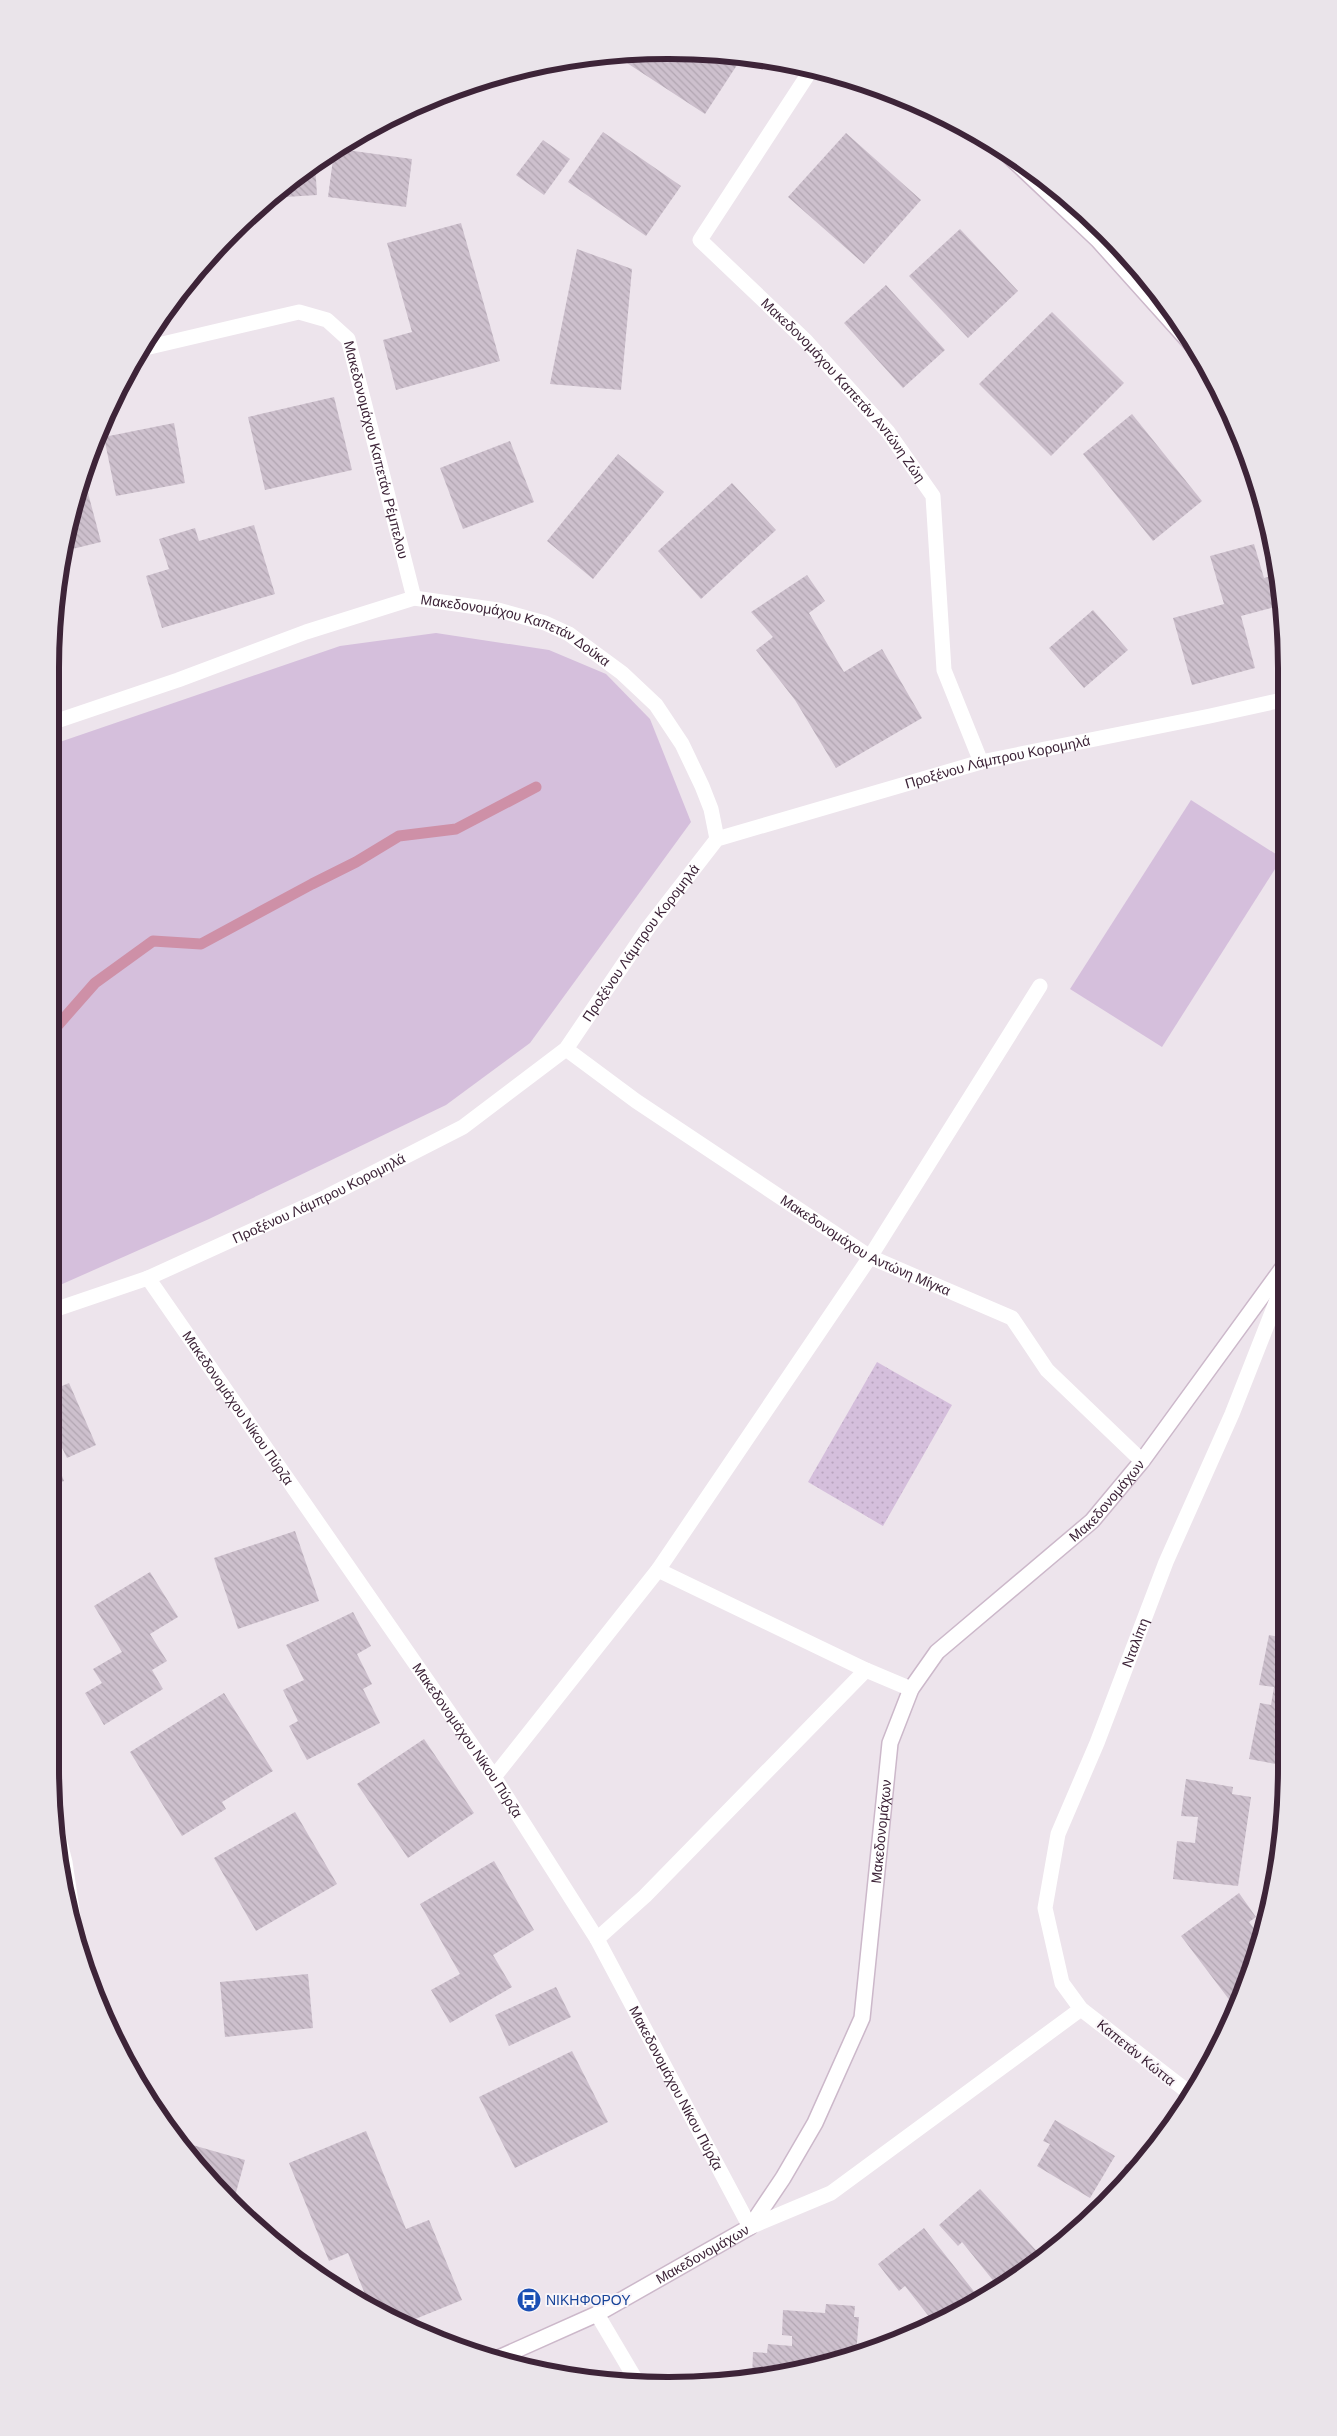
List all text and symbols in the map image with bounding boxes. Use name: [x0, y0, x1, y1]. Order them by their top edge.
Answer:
street label: Μακεδονομάχου Καπετάν Αντώνη Ζώη: [758, 294, 929, 485]
street label: Μακεδονομάχου Καπετάν Ρέμπελου: [340, 339, 412, 561]
street label: Μακεδονομάχου Καπετάν Δούκα: [420, 591, 614, 670]
street label: Προξένου Λάμπρου Κορομηλά: [903, 732, 1092, 792]
street label: Προξένου Λάμπρου Κορομηλά: [579, 861, 703, 1025]
street label: Προξένου Λάμπρου Κορομηλά: [230, 1149, 408, 1247]
street label: Μακεδονομάχου Αντώνη Μίγκα: [777, 1191, 953, 1299]
street label: Μακεδονομάχου Νίκου Πύρζα: [179, 1328, 297, 1488]
street label: Μακεδονομάχων: [1066, 1456, 1148, 1545]
street label: Νταλίπη: [1118, 1616, 1152, 1670]
street label: Μακεδονομάχου Νίκου Πύρζα: [409, 1660, 526, 1821]
street label: Μακεδονομάχων: [867, 1779, 895, 1884]
street label: Μακεδονομάχου Νίκου Πύρζα: [626, 2003, 727, 2173]
street label: Καπετάν Κώττα: [1093, 2016, 1179, 2090]
street label: Μακεδονομάχων: [653, 2221, 752, 2287]
bus stop icon: ΝΙΚΗΦΟΡΟΥ: [516, 2287, 542, 2313]
place label: ΝΙΚΗΦΟΡΟΥ: [546, 2292, 631, 2309]

